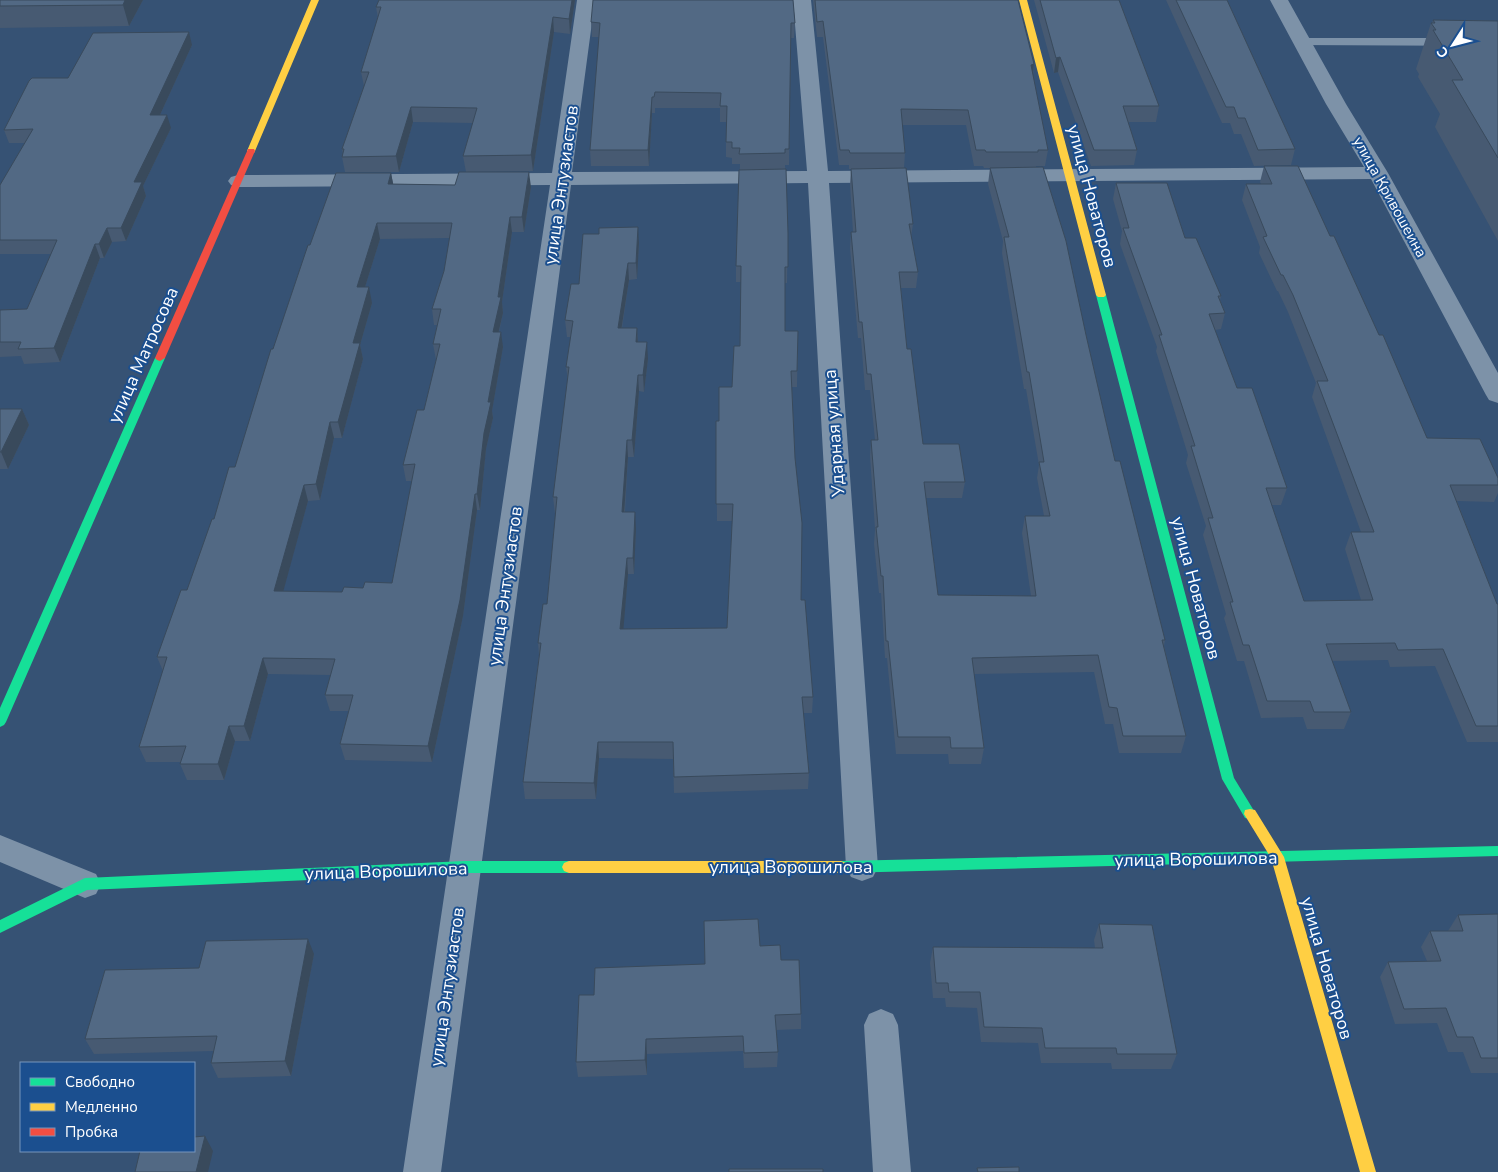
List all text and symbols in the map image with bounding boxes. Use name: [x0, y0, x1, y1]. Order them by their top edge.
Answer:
north arrow: [1428, 20, 1478, 70]
text: С: [1432, 43, 1453, 62]
street label: улица Энтузиастов: [538, 104, 584, 266]
street label: улица Новаторов: [1061, 122, 1123, 270]
street label: улица Кривошеина: [1348, 133, 1432, 261]
street label: улица Матросова: [102, 283, 184, 427]
street label: Ударная улица: [818, 369, 850, 498]
street label: улица Энтузиастов: [482, 505, 528, 667]
street label: улица Новаторов: [1165, 514, 1227, 662]
street label: улица Ворошилова: [1114, 846, 1278, 872]
street label: улица Ворошилова: [709, 855, 873, 879]
street label: улица Ворошилова: [304, 856, 468, 886]
street label: улица Новаторов: [1295, 894, 1359, 1042]
street label: улица Энтузиастов: [424, 906, 470, 1068]
legend: [20, 1062, 195, 1152]
text: Свободно: [65, 1072, 135, 1092]
text: Медленно: [65, 1097, 138, 1117]
text: Пробка: [65, 1122, 118, 1142]

